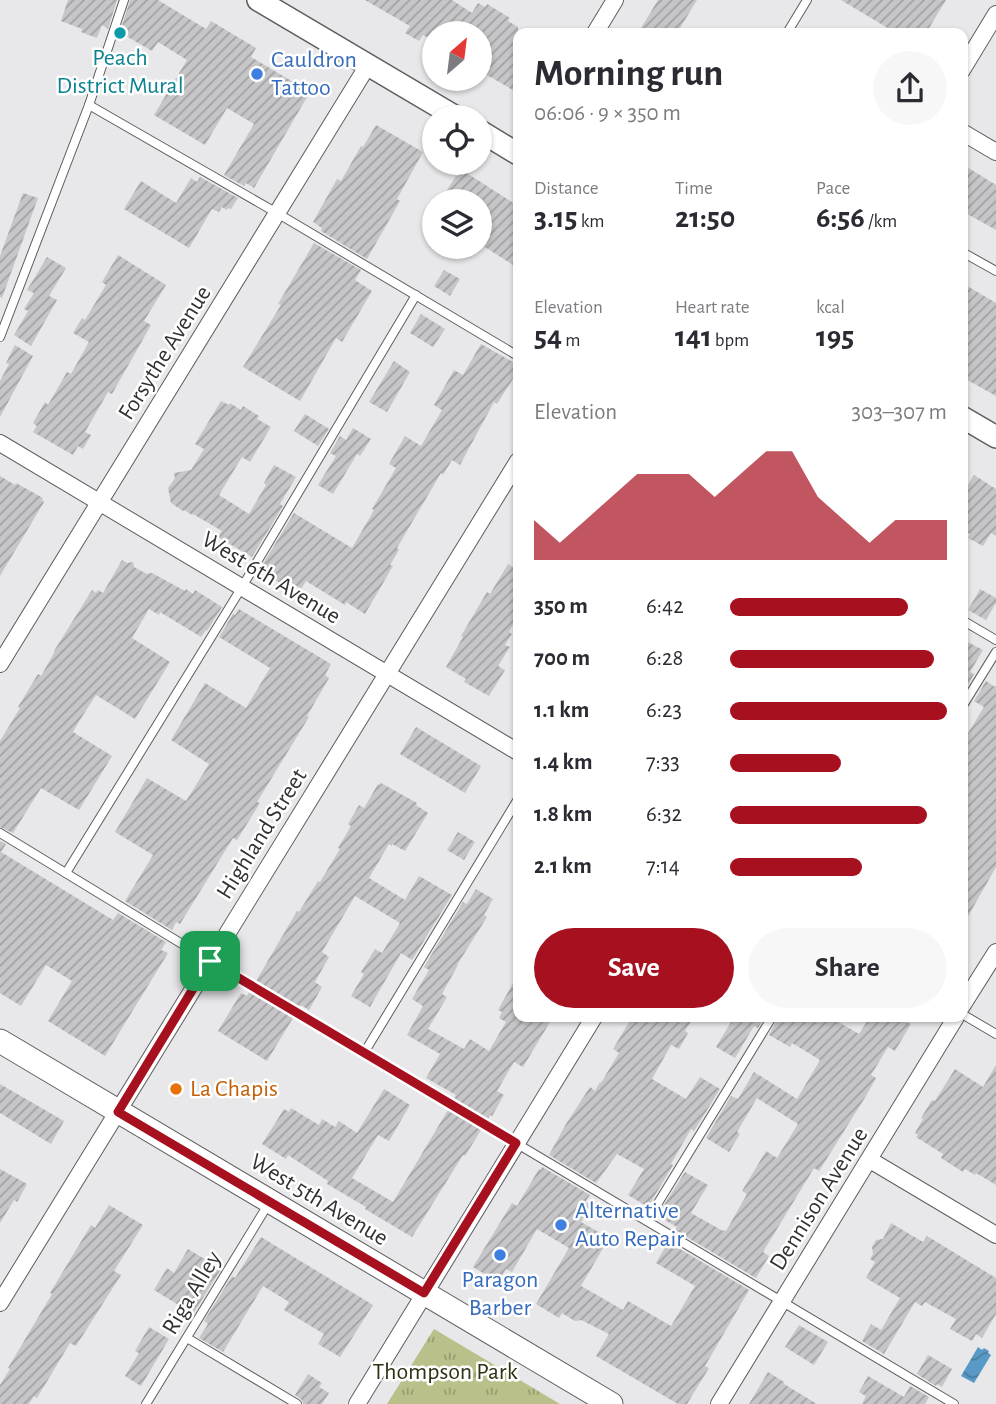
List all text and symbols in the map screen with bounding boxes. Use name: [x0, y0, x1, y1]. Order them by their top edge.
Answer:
north arrow: [422, 21, 492, 91]
map controls: [422, 21, 492, 259]
marker: Peach District Mural: [112, 25, 128, 41]
place label: Peach District Mural: [56, 46, 184, 98]
place label: Cauldron Tattoo: [271, 48, 357, 100]
button: share: [873, 51, 947, 125]
text: Morning run: [534, 55, 723, 93]
marker: Cauldron Tattoo: [249, 66, 265, 82]
text: 06:06 · 9 × 350 m: [534, 102, 681, 125]
button: locate: [422, 105, 492, 175]
text: Distance: [534, 179, 598, 198]
text: Time: [675, 179, 713, 198]
text: Pace: [816, 179, 850, 198]
button: layers: [422, 189, 492, 259]
text: 3.15: [534, 203, 578, 233]
text: 21:50: [675, 203, 735, 233]
text: 6:56: [816, 203, 865, 233]
text: km: [578, 212, 605, 231]
text: /km: [865, 212, 897, 231]
street label: Forsythe Avenue: [114, 282, 216, 424]
text: Elevation: [534, 298, 603, 317]
text: Heart rate: [675, 298, 750, 317]
text: kcal: [816, 298, 845, 317]
text: 54: [534, 322, 562, 352]
text: 141: [675, 322, 712, 352]
text: 195: [816, 322, 854, 352]
text: m: [562, 331, 580, 350]
text: bpm: [712, 331, 749, 350]
text: Elevation: [534, 401, 617, 424]
text: 303–307 m: [852, 401, 947, 424]
street label: West 6th Avenue: [197, 527, 345, 629]
text: 350 m: [534, 595, 588, 618]
text: 6:42: [646, 595, 684, 618]
text: 700 m: [534, 647, 590, 670]
text: 6:28: [646, 647, 683, 670]
text: 1.1 km: [534, 699, 589, 722]
text: 6:23: [646, 699, 682, 722]
text: 1.4 km: [534, 751, 593, 774]
text: 7:33: [646, 751, 680, 774]
street label: Highland Street: [212, 764, 312, 903]
text: 1.8 km: [534, 803, 592, 826]
text: 6:32: [646, 803, 682, 826]
text: 2.1 km: [534, 855, 592, 878]
text: 7:14: [646, 855, 680, 878]
button: Save: [534, 928, 734, 1008]
button: Share: [748, 928, 947, 1008]
pin: [180, 931, 240, 991]
icon: arrive: [191, 942, 229, 980]
place label: La Chapis: [190, 1077, 278, 1101]
marker: La Chapis: [168, 1081, 184, 1097]
street label: Dennison Avenue: [765, 1123, 873, 1275]
street label: West 5th Avenue: [246, 1150, 392, 1250]
place label: Alternative Auto Repair: [575, 1199, 684, 1251]
marker: Alternative Auto Repair: [553, 1217, 569, 1233]
street label: Riga Alley: [158, 1247, 226, 1339]
marker: Paragon Barber: [492, 1247, 508, 1263]
place label: Paragon Barber: [462, 1268, 538, 1320]
park label: Thompson Park: [372, 1360, 518, 1384]

